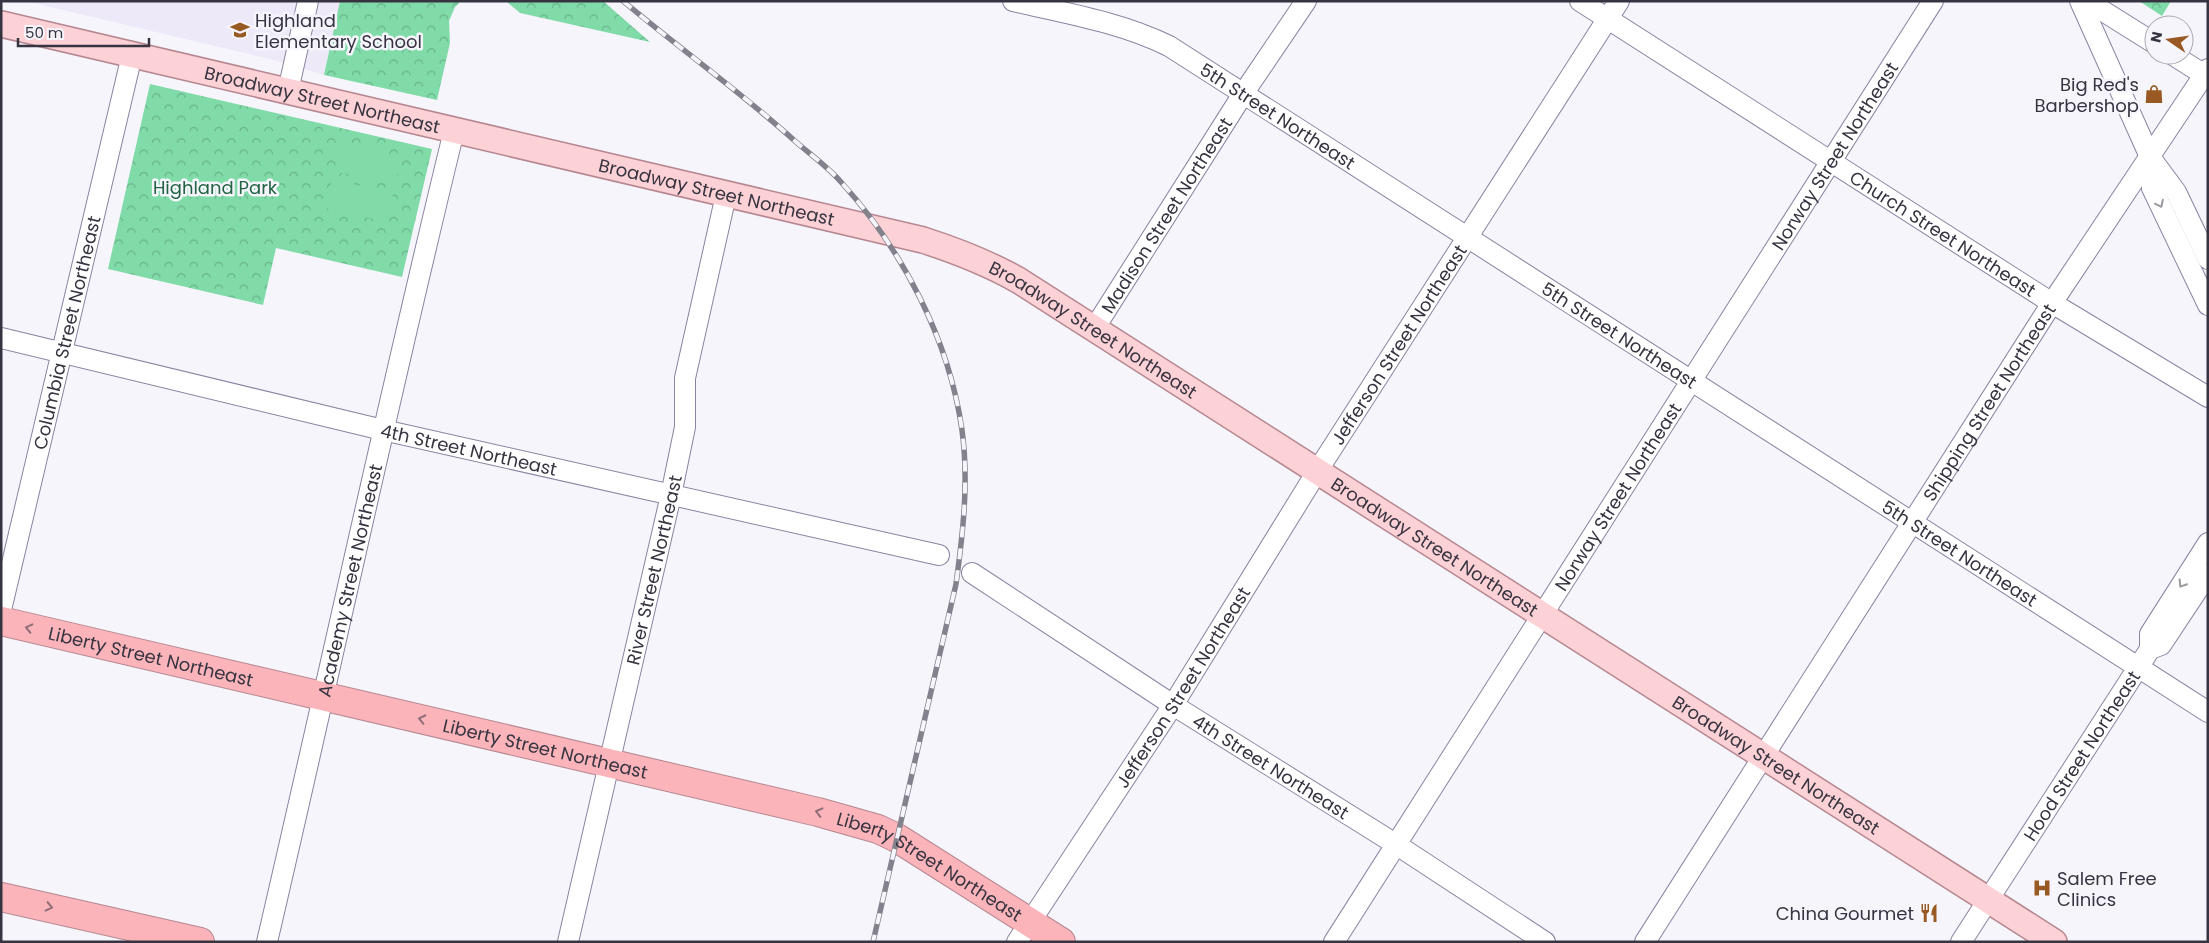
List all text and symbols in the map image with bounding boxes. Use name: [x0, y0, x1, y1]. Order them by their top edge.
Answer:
place label: Highland Elementary School: [255, 8, 422, 54]
scale bar: [18, 15, 149, 47]
north arrow: [2144, 15, 2194, 65]
school or university icon: Highland Elementary School: [229, 19, 251, 41]
text: 50 m: [25, 22, 63, 43]
text: N: [2145, 30, 2167, 44]
street label: 5th Street Northeast: [1195, 57, 1360, 175]
street label: Norway Street Northeast: [1765, 57, 1904, 255]
street label: Broadway Street Northeast: [202, 60, 443, 139]
place label: Big Red's Barbershop: [2034, 72, 2139, 118]
shop icon: Big Red's Barbershop: [2143, 83, 2165, 105]
street label: Madison Street Northeast: [1095, 112, 1238, 318]
street label: Broadway Street Northeast: [596, 152, 837, 231]
street label: Church Street Northeast: [1845, 164, 2041, 302]
park label: Highland Park: [153, 175, 278, 200]
one-way arrow: [2154, 199, 2164, 208]
street label: Columbia Street Northeast: [27, 213, 106, 452]
street label: Jefferson Street Northeast: [1325, 239, 1472, 450]
street label: Broadway Street Northeast: [985, 255, 1202, 404]
street label: 5th Street Northeast: [1537, 276, 1702, 394]
street label: Shipping Street Northeast: [1917, 299, 2061, 506]
street label: Norway Street Northeast: [1548, 398, 1687, 596]
street label: 4th Street Northeast: [378, 417, 560, 481]
street label: Academy Street Northeast: [311, 461, 388, 699]
street label: Broadway Street Northeast: [1326, 471, 1543, 622]
street label: River Street Northeast: [620, 473, 687, 667]
street label: 5th Street Northeast: [1877, 494, 2042, 612]
one-way arrow: [2178, 579, 2188, 588]
street label: Jefferson Street Northeast: [1109, 582, 1256, 793]
street label: Liberty Street Northeast: [46, 620, 256, 692]
one-way arrow: [24, 623, 33, 634]
street label: Hood Street Northeast: [2017, 665, 2146, 846]
street label: Broadway Street Northeast: [1668, 689, 1885, 840]
street label: 4th Street Northeast: [1188, 708, 1354, 825]
street label: Liberty Street Northeast: [440, 712, 650, 784]
one-way arrow: [418, 714, 427, 725]
street label: Liberty Street Northeast: [834, 805, 1027, 927]
one-way arrow: [815, 807, 824, 818]
place label: Salem Free Clinics: [2057, 866, 2157, 912]
hospital icon: Salem Free Clinics: [2031, 877, 2053, 899]
place label: China Gourmet: [1776, 901, 1914, 926]
one-way arrow: [44, 902, 53, 912]
restaurant icon: China Gourmet: [1918, 902, 1940, 924]

